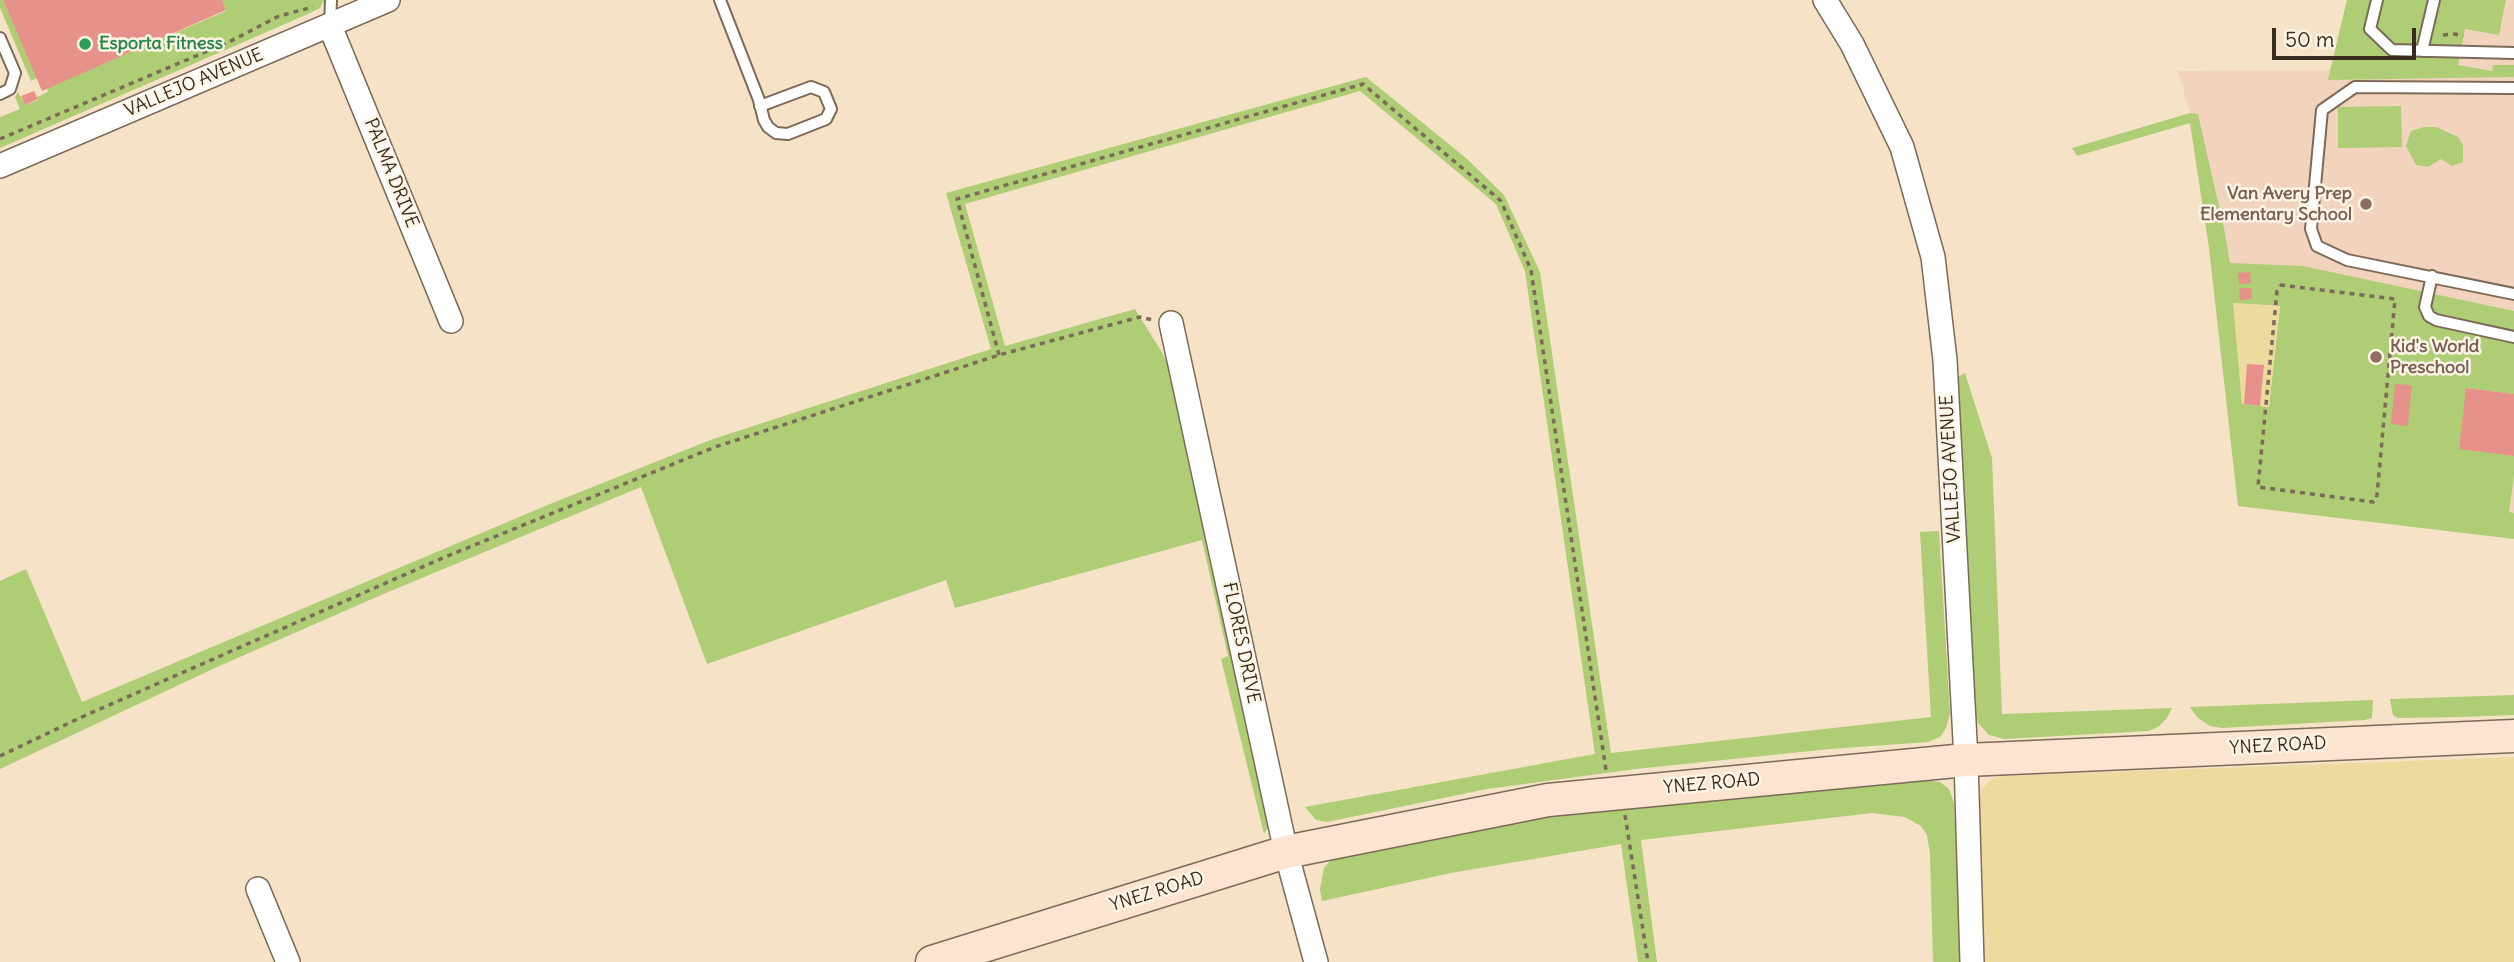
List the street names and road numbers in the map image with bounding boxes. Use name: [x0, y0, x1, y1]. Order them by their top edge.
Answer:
street label: VALLEJO AVENUE: [122, 44, 266, 122]
street label: PALMA DRIVE: [359, 115, 423, 231]
street label: VALLEJO AVENUE: [1936, 394, 1966, 544]
street label: FLORES DRIVE: [1218, 580, 1264, 706]
street label: YNEZ ROAD: [2229, 733, 2327, 759]
street label: YNEZ ROAD: [1663, 769, 1761, 799]
street label: YNEZ ROAD: [1107, 867, 1207, 917]

